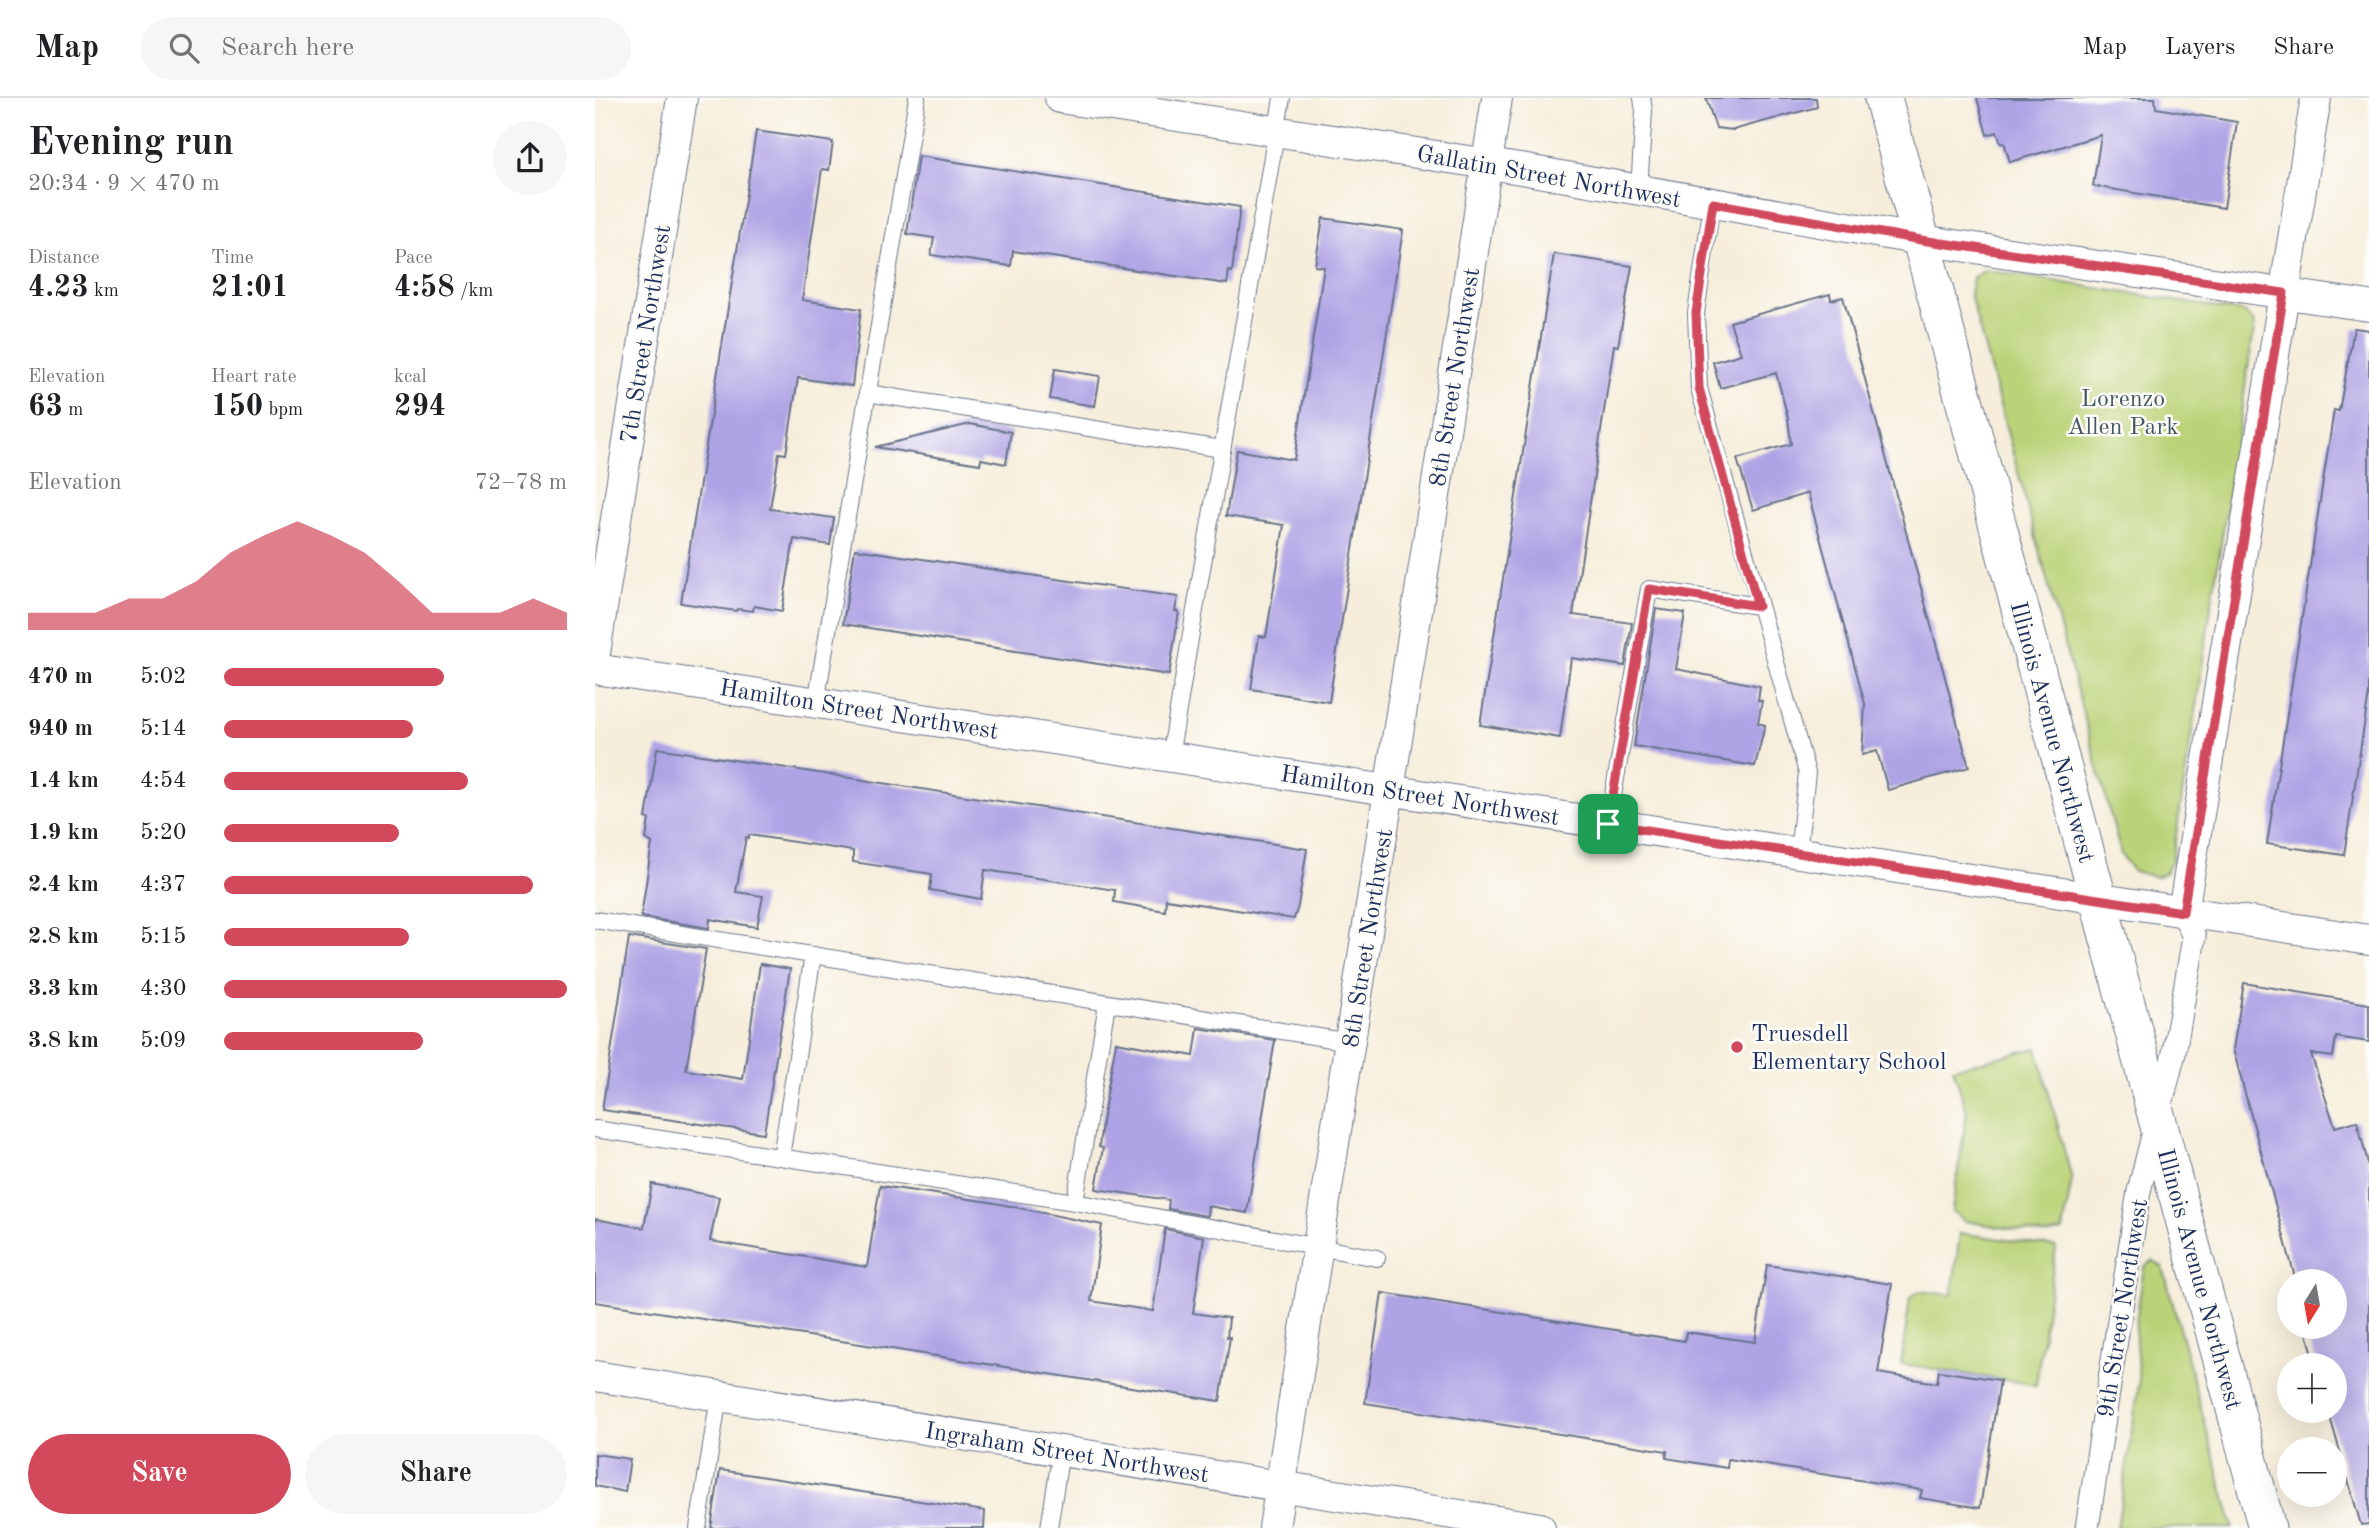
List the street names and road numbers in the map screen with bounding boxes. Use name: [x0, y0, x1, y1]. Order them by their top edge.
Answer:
street label: Gallatin Street Northwest: [1415, 143, 1683, 213]
street label: 7th Street Northwest: [618, 223, 676, 446]
street label: 8th Street Northwest: [1427, 266, 1485, 489]
street label: Illinois Avenue Northwest: [2005, 599, 2098, 866]
street label: Hamilton Street Northwest: [717, 677, 1000, 745]
street label: Hamilton Street Northwest: [1278, 763, 1561, 831]
street label: 8th Street Northwest: [1340, 827, 1398, 1050]
street label: Illinois Avenue Northwest: [2152, 1146, 2245, 1413]
street label: 9th Street Northwest: [2095, 1197, 2153, 1420]
street label: Ingraham Street Northwest: [923, 1420, 1210, 1488]

